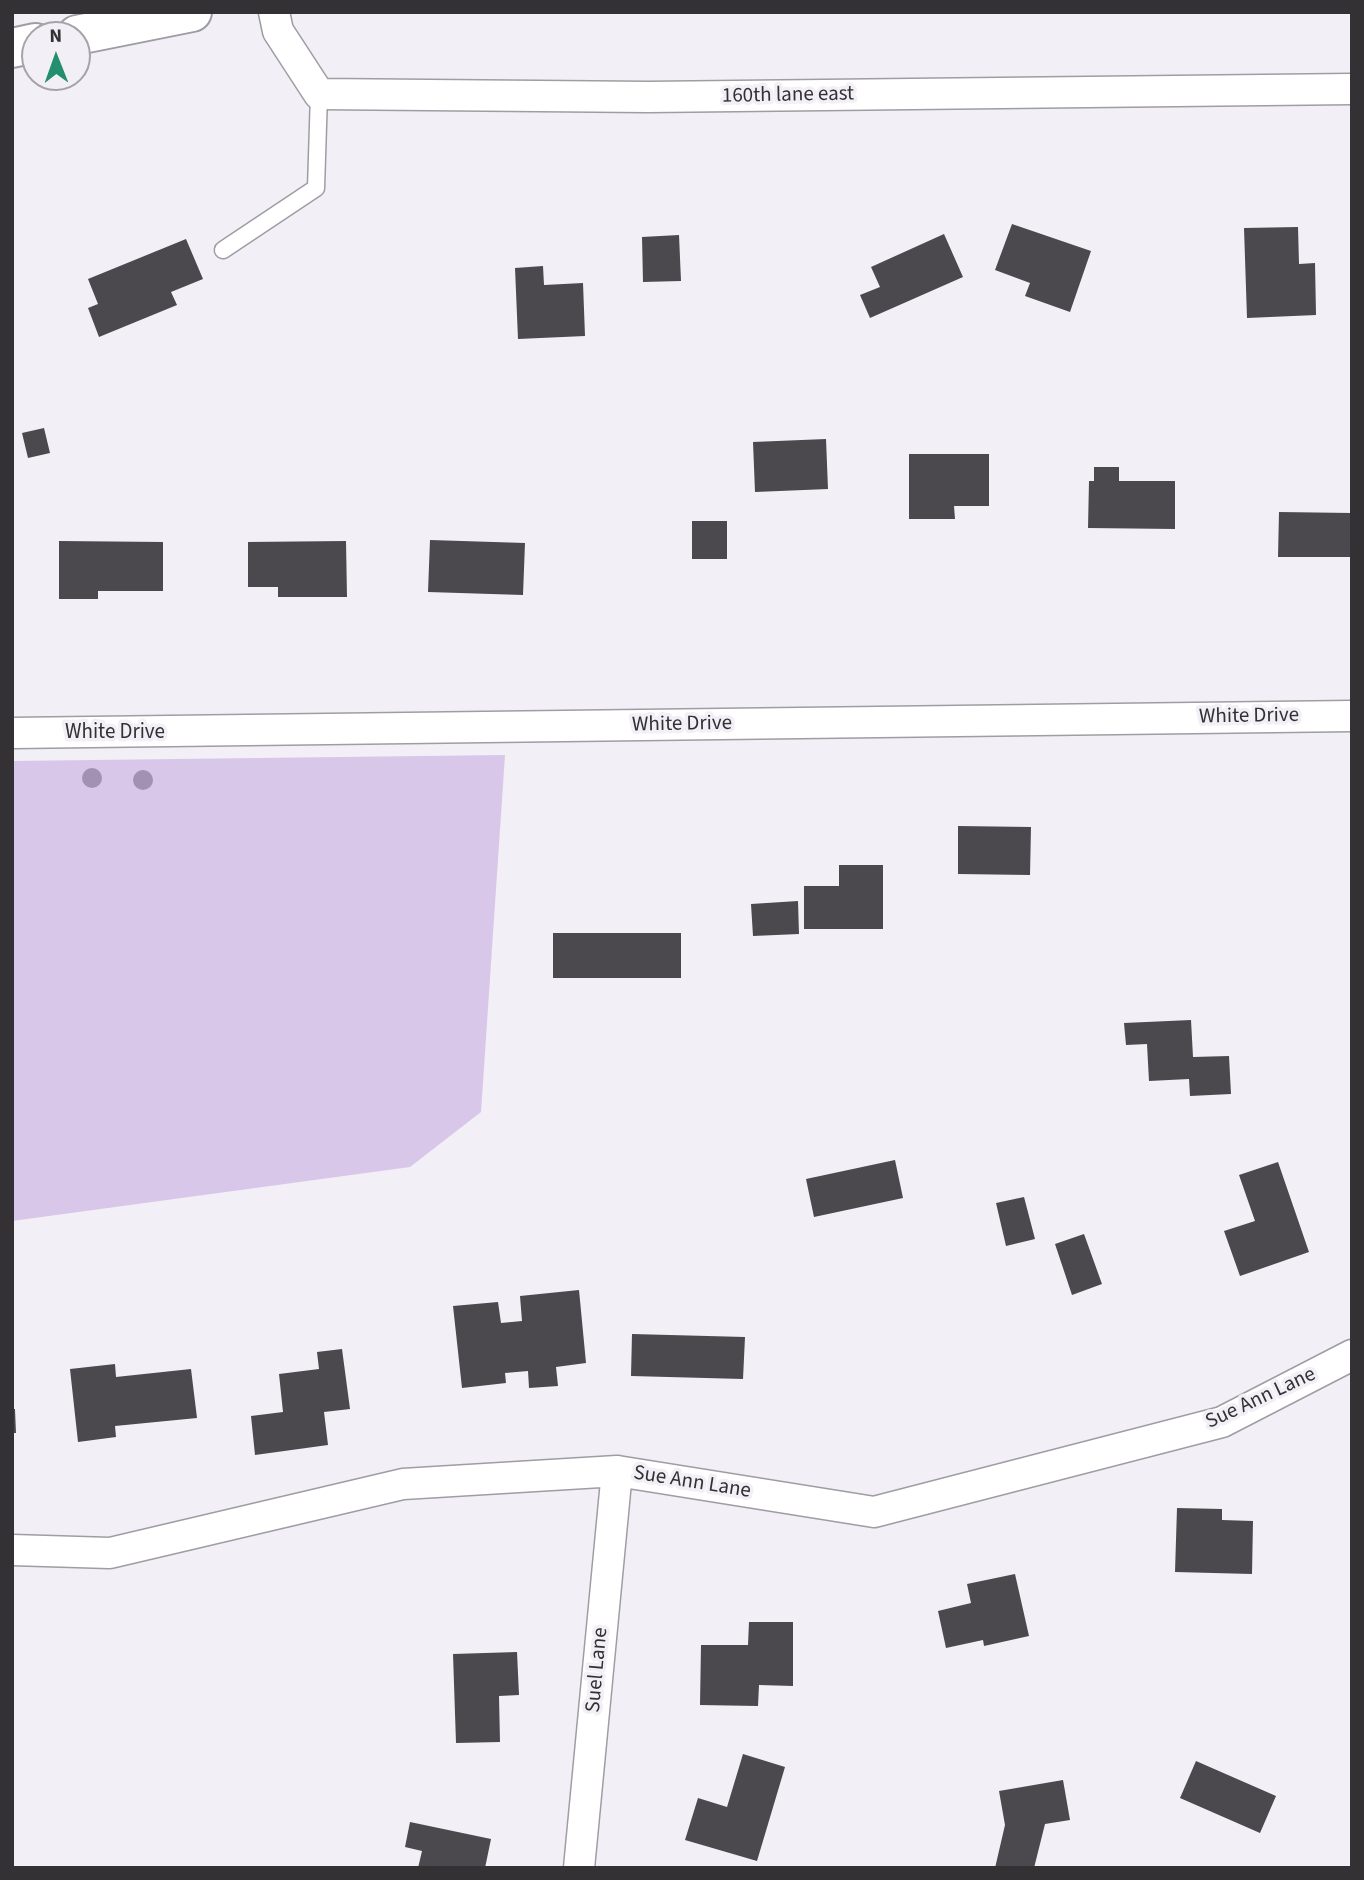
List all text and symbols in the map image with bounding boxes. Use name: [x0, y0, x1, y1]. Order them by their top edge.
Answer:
north arrow: [21, 21, 91, 91]
text: N: [49, 23, 62, 50]
street label: 160th lane east: [722, 82, 854, 110]
street label: White Drive: [1199, 704, 1299, 730]
street label: White Drive: [632, 712, 732, 738]
street label: White Drive: [65, 720, 165, 746]
street label: Sue Ann Lane: [1202, 1363, 1320, 1435]
street label: Sue Ann Lane: [631, 1461, 753, 1505]
street label: Suel Lane: [582, 1626, 614, 1714]

